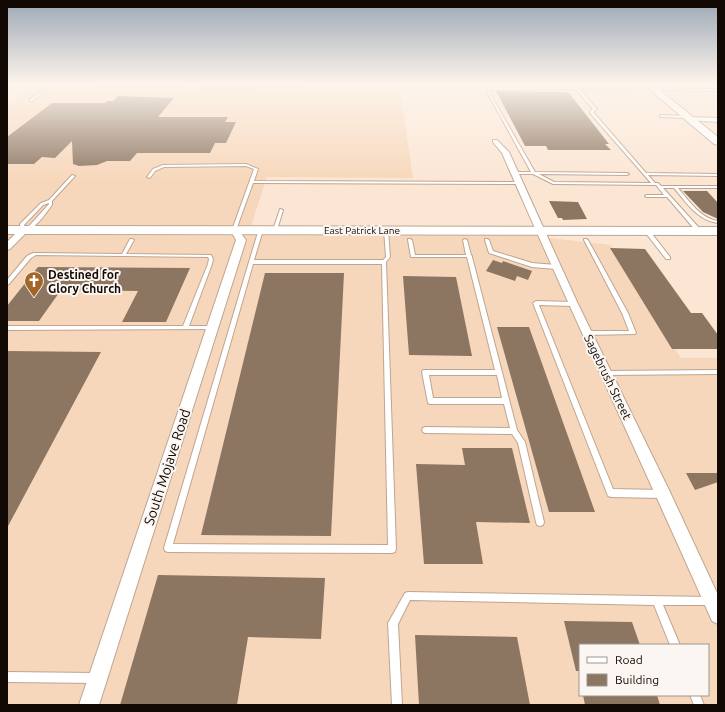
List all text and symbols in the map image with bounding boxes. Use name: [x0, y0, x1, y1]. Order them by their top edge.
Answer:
street label: East Patrick Lane: [324, 225, 400, 236]
place label: Destined for Glory Church: [48, 268, 121, 295]
church icon: Destined for Glory Church: [23, 270, 45, 298]
street label: Sagebrush Street: [582, 332, 634, 422]
street label: South Mojave Road: [141, 407, 193, 527]
legend: [579, 644, 709, 696]
text: Road: [615, 653, 643, 666]
text: Building: [615, 673, 659, 686]

